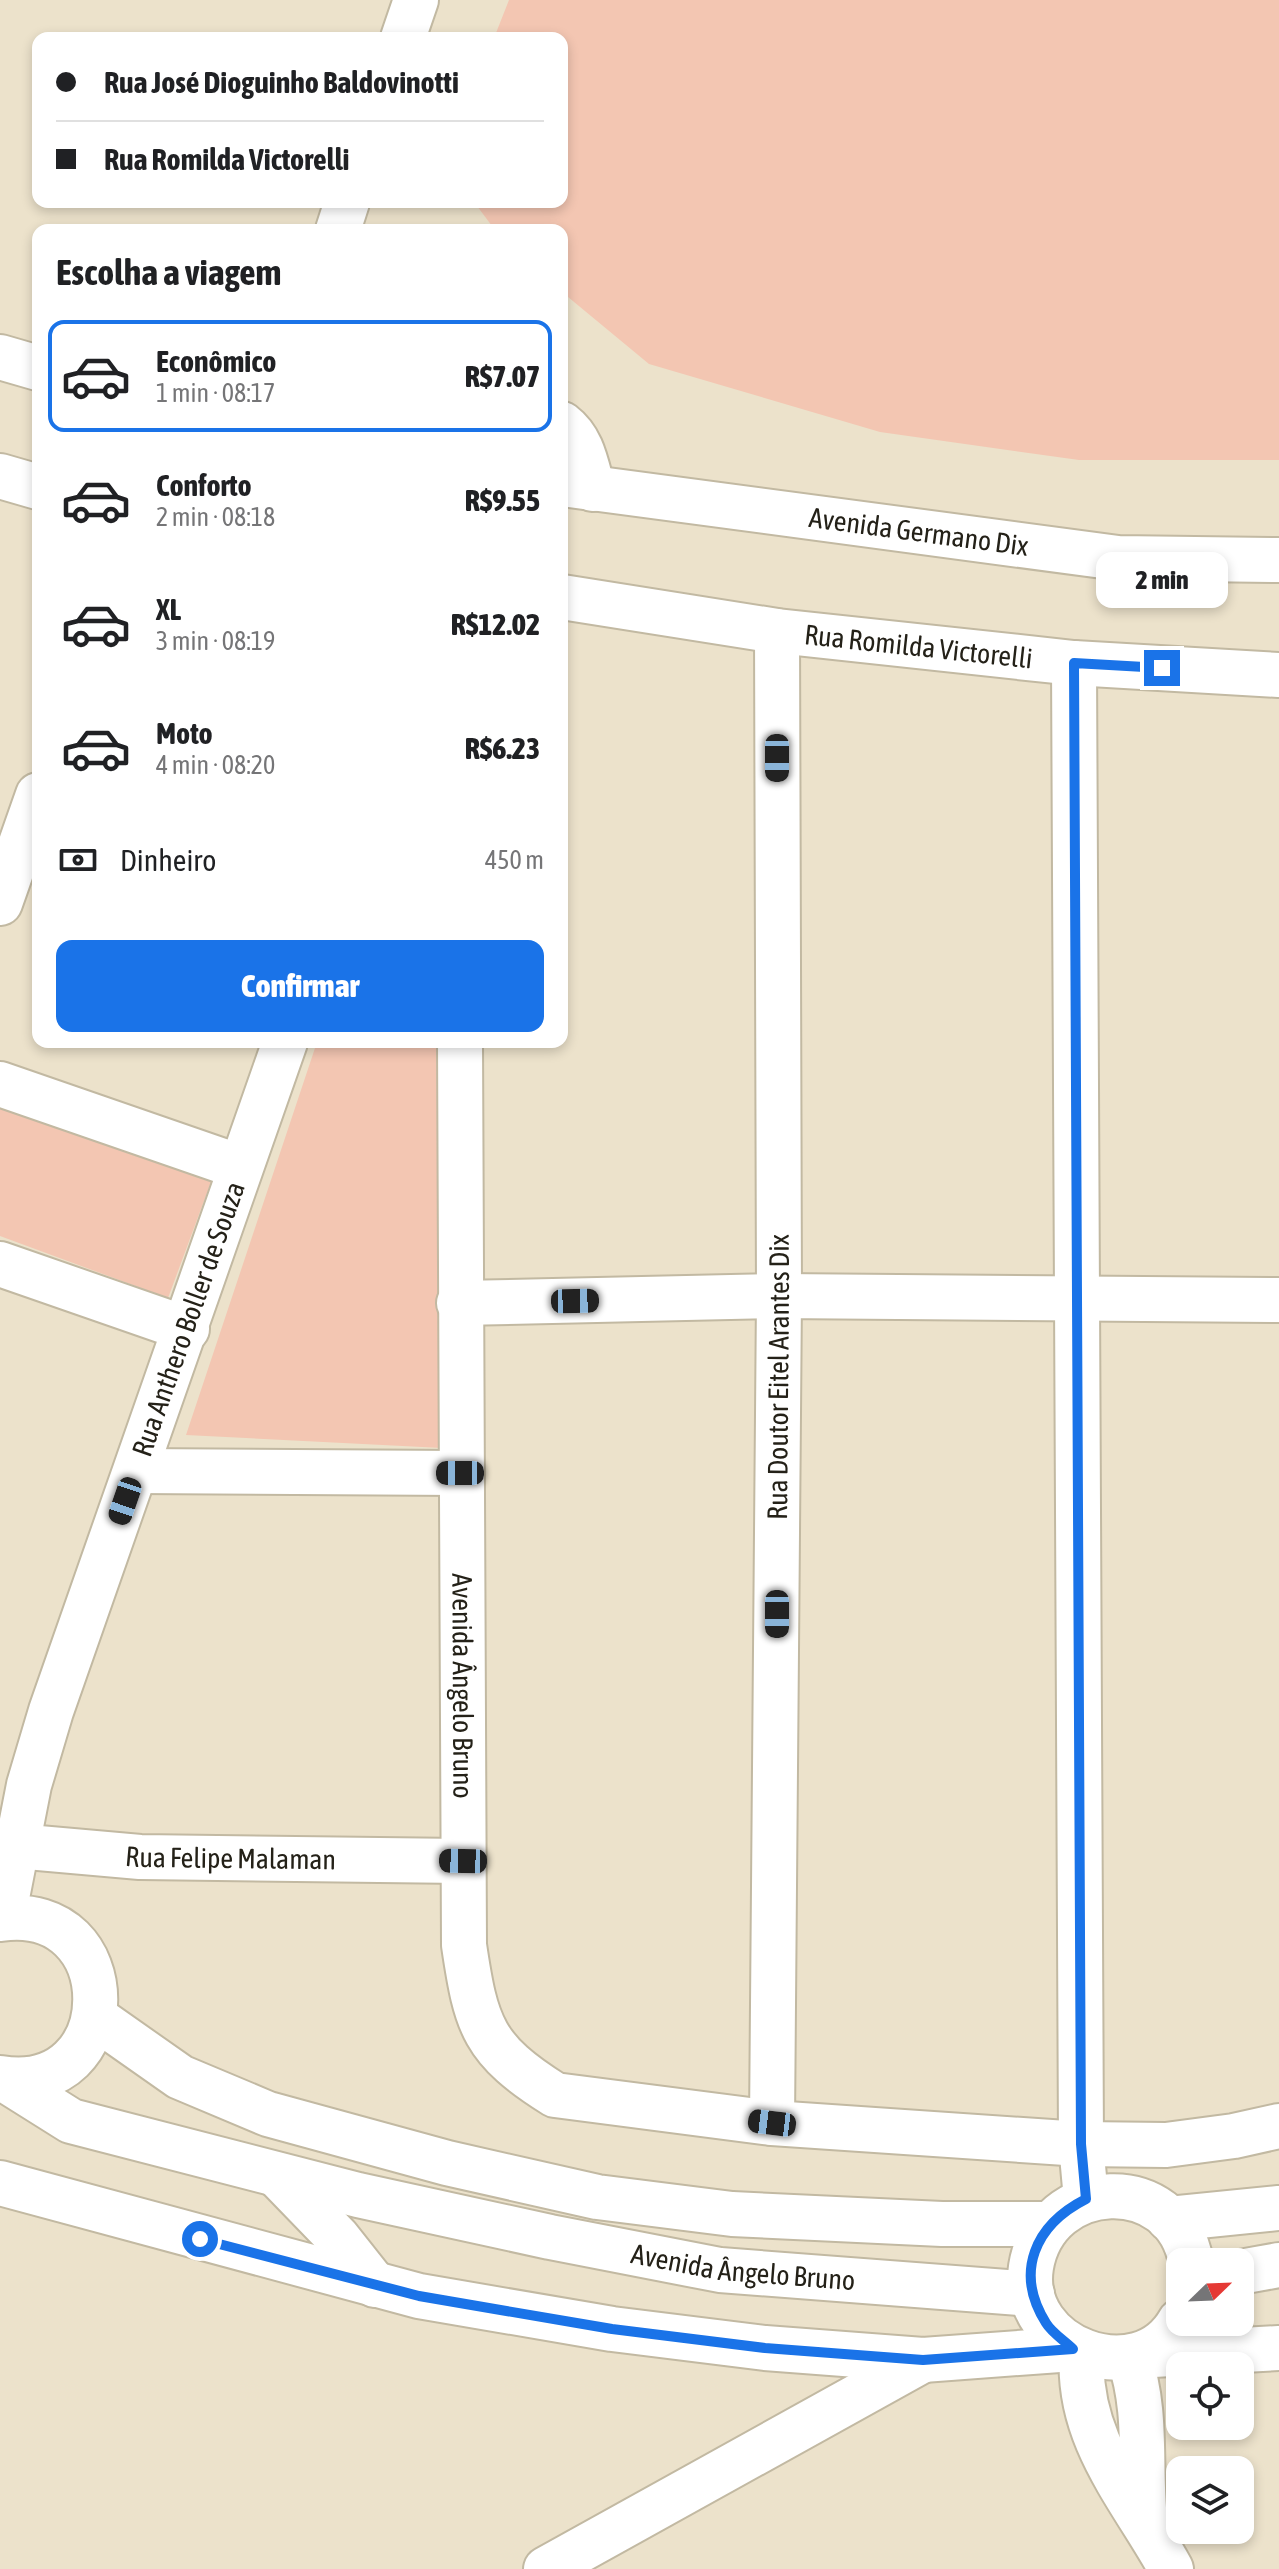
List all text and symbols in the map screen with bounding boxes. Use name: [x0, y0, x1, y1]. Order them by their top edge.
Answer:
text: Rua José Dioguinho Baldovinotti: [104, 65, 459, 99]
text: Rua Romilda Victorelli: [104, 142, 350, 176]
text: Escolha a viagem: [56, 251, 282, 293]
icon: car: [60, 340, 132, 412]
text: Econômico: [156, 344, 276, 378]
text: R$7.07: [465, 359, 540, 393]
text: 1 min · 08:17: [156, 378, 275, 408]
icon: car: [60, 464, 132, 536]
text: Conforto: [156, 468, 252, 502]
text: R$9.55: [465, 483, 540, 517]
street label: Avenida Germano Dix: [807, 501, 1031, 562]
text: 2 min · 08:18: [156, 502, 275, 532]
callout: 2 min: [1096, 552, 1228, 608]
text: 2 min: [1135, 565, 1189, 595]
icon: car: [60, 588, 132, 660]
text: XL: [156, 592, 181, 626]
text: R$12.02: [451, 607, 540, 641]
street label: Rua Romilda Victorelli: [803, 618, 1034, 674]
text: 3 min · 08:19: [156, 626, 275, 656]
route end: [1144, 650, 1180, 686]
icon: car: [60, 712, 132, 784]
text: Moto: [156, 716, 213, 750]
text: R$6.23: [465, 731, 540, 765]
car: [765, 734, 789, 782]
text: 4 min · 08:20: [156, 750, 275, 780]
icon: cash: [56, 838, 100, 882]
text: Dinheiro: [120, 843, 216, 877]
text: 450 m: [485, 845, 544, 875]
button: Confirmar: [56, 940, 544, 1032]
street label: Rua Anthero Boller de Souza: [125, 1177, 251, 1461]
street label: Rua Doutor Eitel Arantes Dix: [761, 1234, 795, 1520]
car: [551, 1289, 599, 1313]
car: [436, 1461, 484, 1485]
car: [106, 1474, 144, 1528]
street label: Avenida Ângelo Bruno: [446, 1573, 479, 1799]
car: [765, 1590, 789, 1638]
street label: Rua Felipe Malaman: [124, 1840, 336, 1875]
car: [439, 1849, 487, 1873]
car: [747, 2108, 797, 2138]
route start: [182, 2221, 218, 2257]
street label: Avenida Ângelo Bruno: [629, 2237, 856, 2296]
north arrow: [1166, 2248, 1254, 2336]
map controls: [1166, 2248, 1254, 2544]
button: locate: [1166, 2352, 1254, 2440]
button: layers: [1166, 2456, 1254, 2544]

